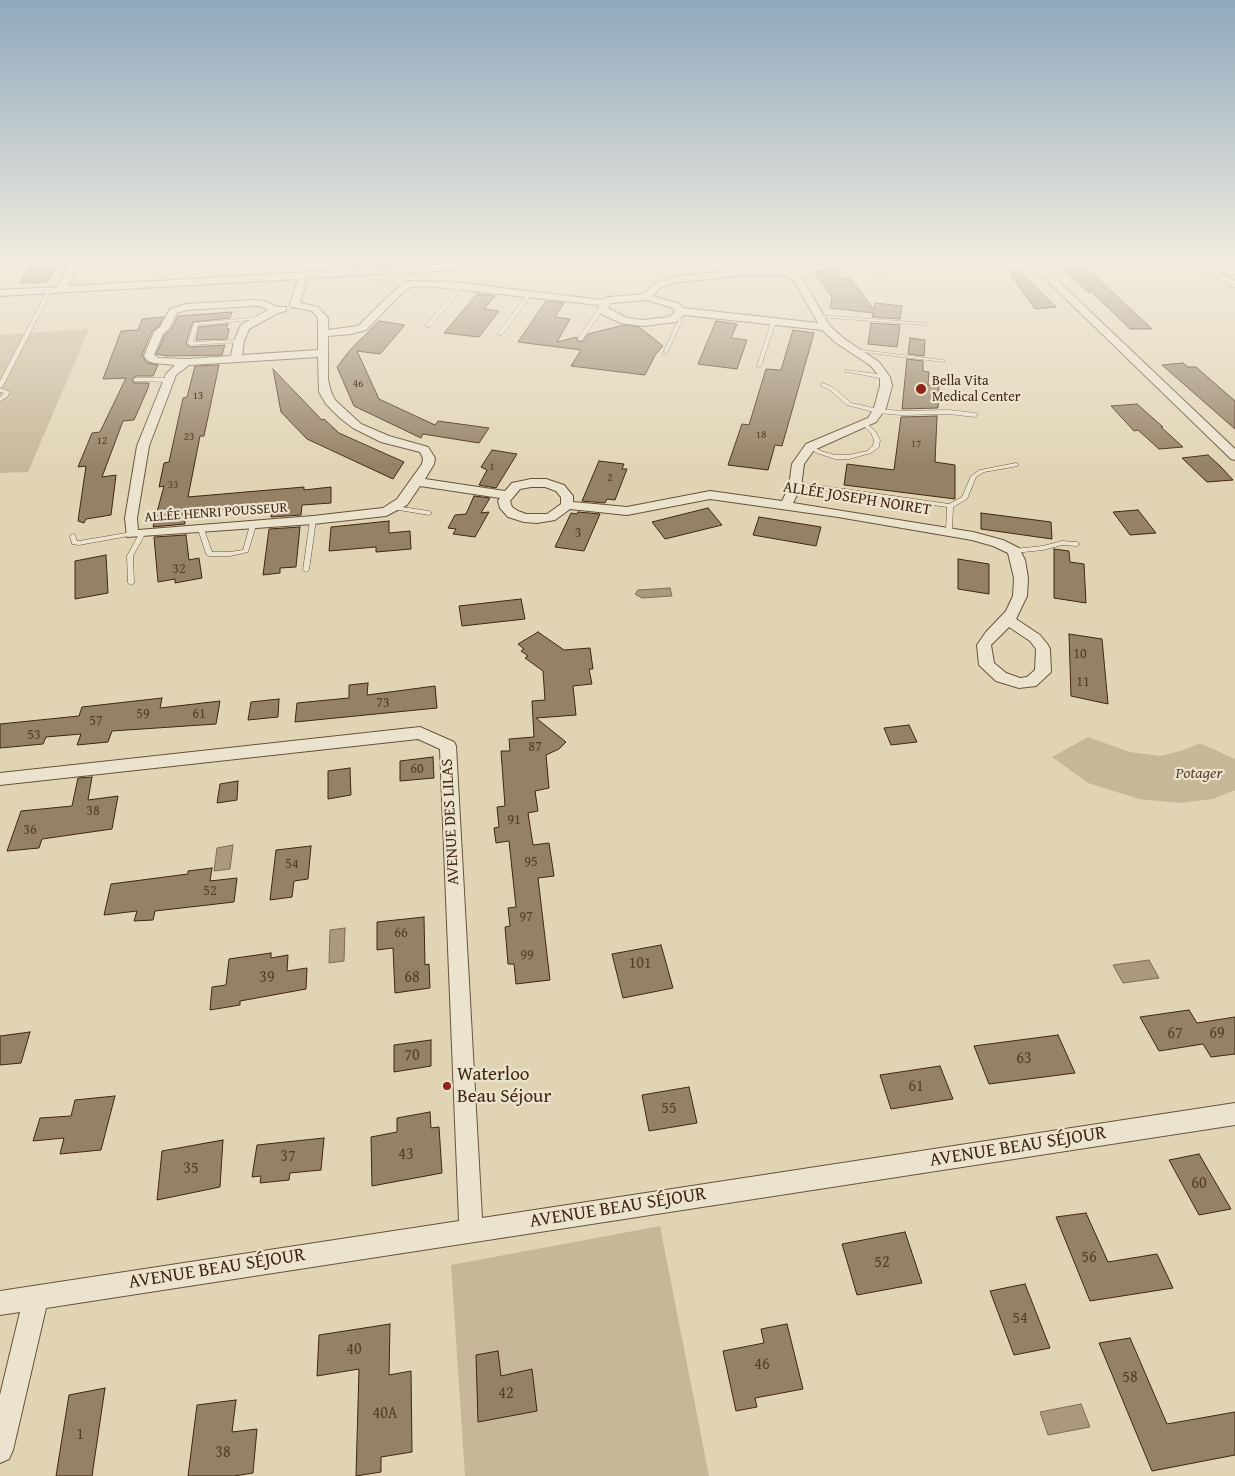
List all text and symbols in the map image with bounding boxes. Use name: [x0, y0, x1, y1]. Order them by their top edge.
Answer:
place label: Bella Vita Medical Center: [932, 373, 1021, 406]
house number: 46: [353, 377, 363, 391]
marker: Bella Vita Medical Center: [914, 382, 928, 396]
house number: 13: [193, 389, 203, 403]
house number: 18: [756, 428, 766, 442]
house number: 23: [184, 430, 194, 444]
house number: 12: [97, 434, 107, 448]
house number: 17: [911, 437, 921, 451]
house number: 1: [489, 460, 495, 474]
house number: 2: [607, 471, 613, 485]
house number: 33: [168, 478, 178, 492]
street label: ALLÉE JOSEPH NOIRET: [782, 478, 932, 520]
street label: ALLÉE HENRI POUSSEUR: [144, 500, 288, 526]
house number: 3: [575, 525, 581, 541]
house number: 32: [172, 561, 186, 577]
house number: 10: [1073, 646, 1087, 662]
house number: 11: [1076, 674, 1090, 690]
house number: 73: [376, 695, 390, 711]
house number: 59: [136, 706, 150, 722]
house number: 61: [192, 706, 206, 722]
house number: 57: [89, 713, 103, 729]
house number: 53: [27, 727, 41, 743]
house number: 87: [528, 739, 542, 755]
street label: AVENUE DES LILAS: [438, 758, 464, 886]
house number: 60: [410, 761, 424, 777]
park label: Potager: [1176, 764, 1222, 784]
house number: 38: [86, 803, 100, 819]
house number: 91: [507, 812, 521, 828]
house number: 36: [23, 822, 37, 838]
house number: 95: [524, 854, 538, 870]
house number: 54: [285, 856, 299, 872]
house number: 52: [203, 883, 217, 899]
house number: 97: [519, 909, 533, 925]
house number: 66: [394, 925, 408, 941]
house number: 99: [520, 947, 534, 963]
house number: 101: [628, 954, 652, 974]
house number: 39: [259, 968, 275, 988]
house number: 68: [404, 968, 420, 988]
house number: 67: [1167, 1024, 1183, 1044]
house number: 69: [1209, 1024, 1225, 1044]
house number: 70: [404, 1046, 420, 1066]
house number: 63: [1016, 1049, 1032, 1069]
place label: Waterloo Beau Séjour: [457, 1064, 551, 1108]
house number: 61: [908, 1077, 924, 1097]
marker: Waterloo Beau Séjour: [441, 1080, 453, 1092]
house number: 55: [661, 1099, 677, 1119]
street label: AVENUE BEAU SÉJOUR: [928, 1122, 1108, 1172]
house number: 43: [398, 1145, 414, 1165]
house number: 37: [280, 1147, 296, 1167]
house number: 35: [183, 1159, 199, 1179]
house number: 60: [1191, 1174, 1207, 1194]
street label: AVENUE BEAU SÉJOUR: [528, 1183, 708, 1233]
street label: AVENUE BEAU SÉJOUR: [127, 1244, 307, 1294]
house number: 56: [1081, 1248, 1097, 1268]
house number: 52: [874, 1253, 890, 1273]
house number: 54: [1012, 1309, 1028, 1329]
house number: 40: [346, 1340, 362, 1360]
house number: 46: [754, 1355, 770, 1375]
house number: 58: [1122, 1368, 1138, 1388]
house number: 42: [498, 1384, 514, 1404]
house number: 40A: [372, 1404, 398, 1424]
house number: 1: [76, 1425, 84, 1445]
house number: 38: [215, 1443, 231, 1463]

